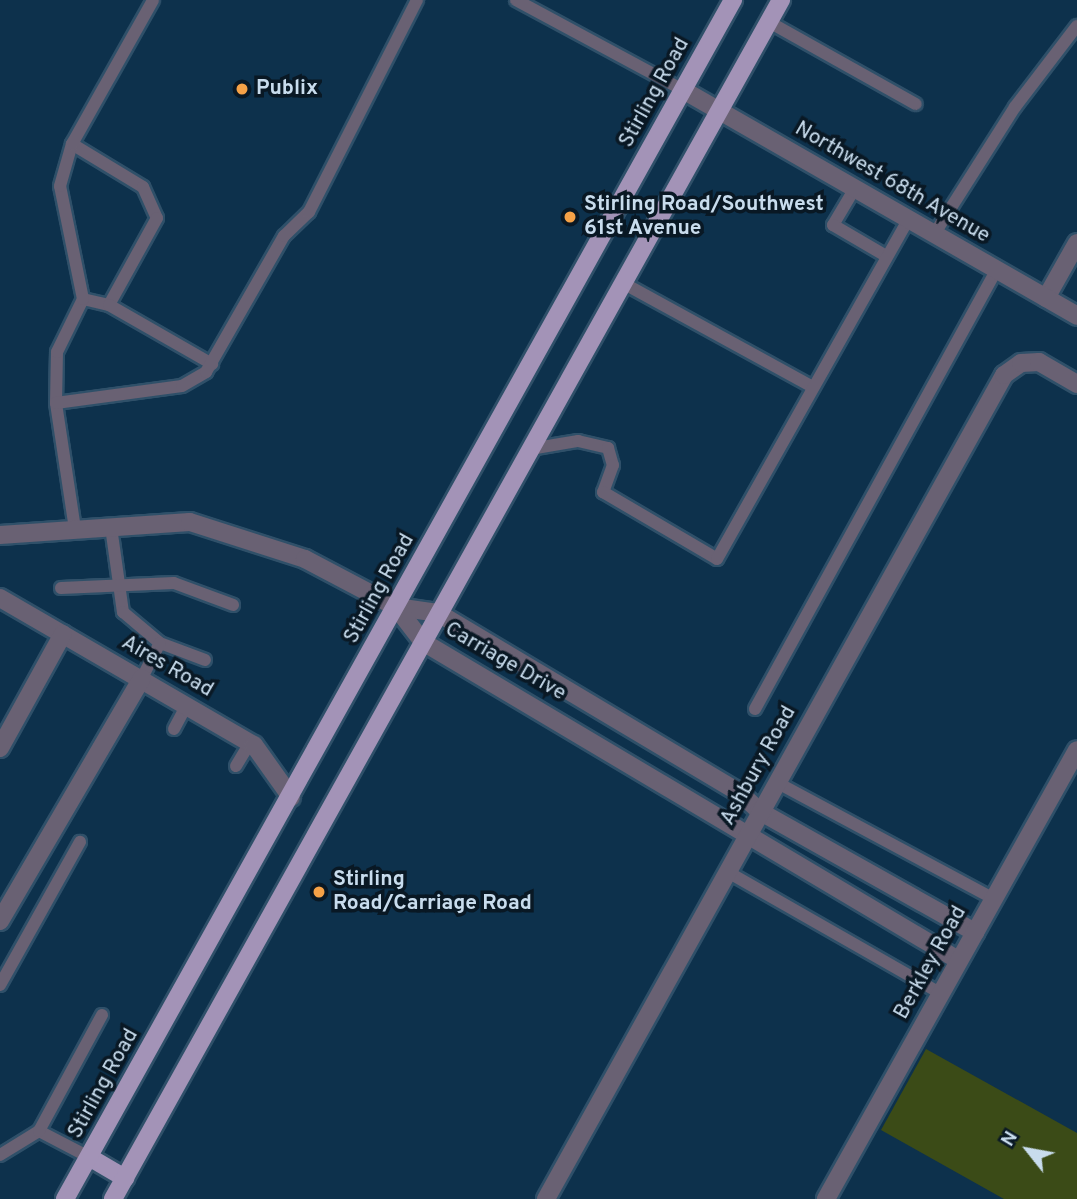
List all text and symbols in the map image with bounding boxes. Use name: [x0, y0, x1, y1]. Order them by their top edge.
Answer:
street label: Stirling Road: [614, 34, 696, 152]
place label: Publix: [256, 76, 318, 102]
marker: Publix: [234, 81, 250, 97]
street label: Northwest 68th Avenue: [790, 117, 994, 249]
place label: Stirling Road/Southwest 61st Avenue: [584, 192, 824, 242]
marker: Stirling Road/Southwest 61st Avenue: [562, 209, 578, 225]
street label: Stirling Road: [339, 530, 421, 648]
street label: Carriage Drive: [440, 617, 570, 707]
street label: Aires Road: [117, 631, 217, 703]
street label: Ashbury Road: [716, 702, 802, 830]
place label: Stirling Road/Carriage Road: [333, 867, 532, 917]
marker: Stirling Road/Carriage Road: [311, 884, 327, 900]
street label: Berkley Road: [890, 902, 972, 1024]
street label: Stirling Road: [63, 1025, 145, 1143]
north arrow: [993, 1115, 1063, 1185]
text: N: [996, 1127, 1024, 1151]

